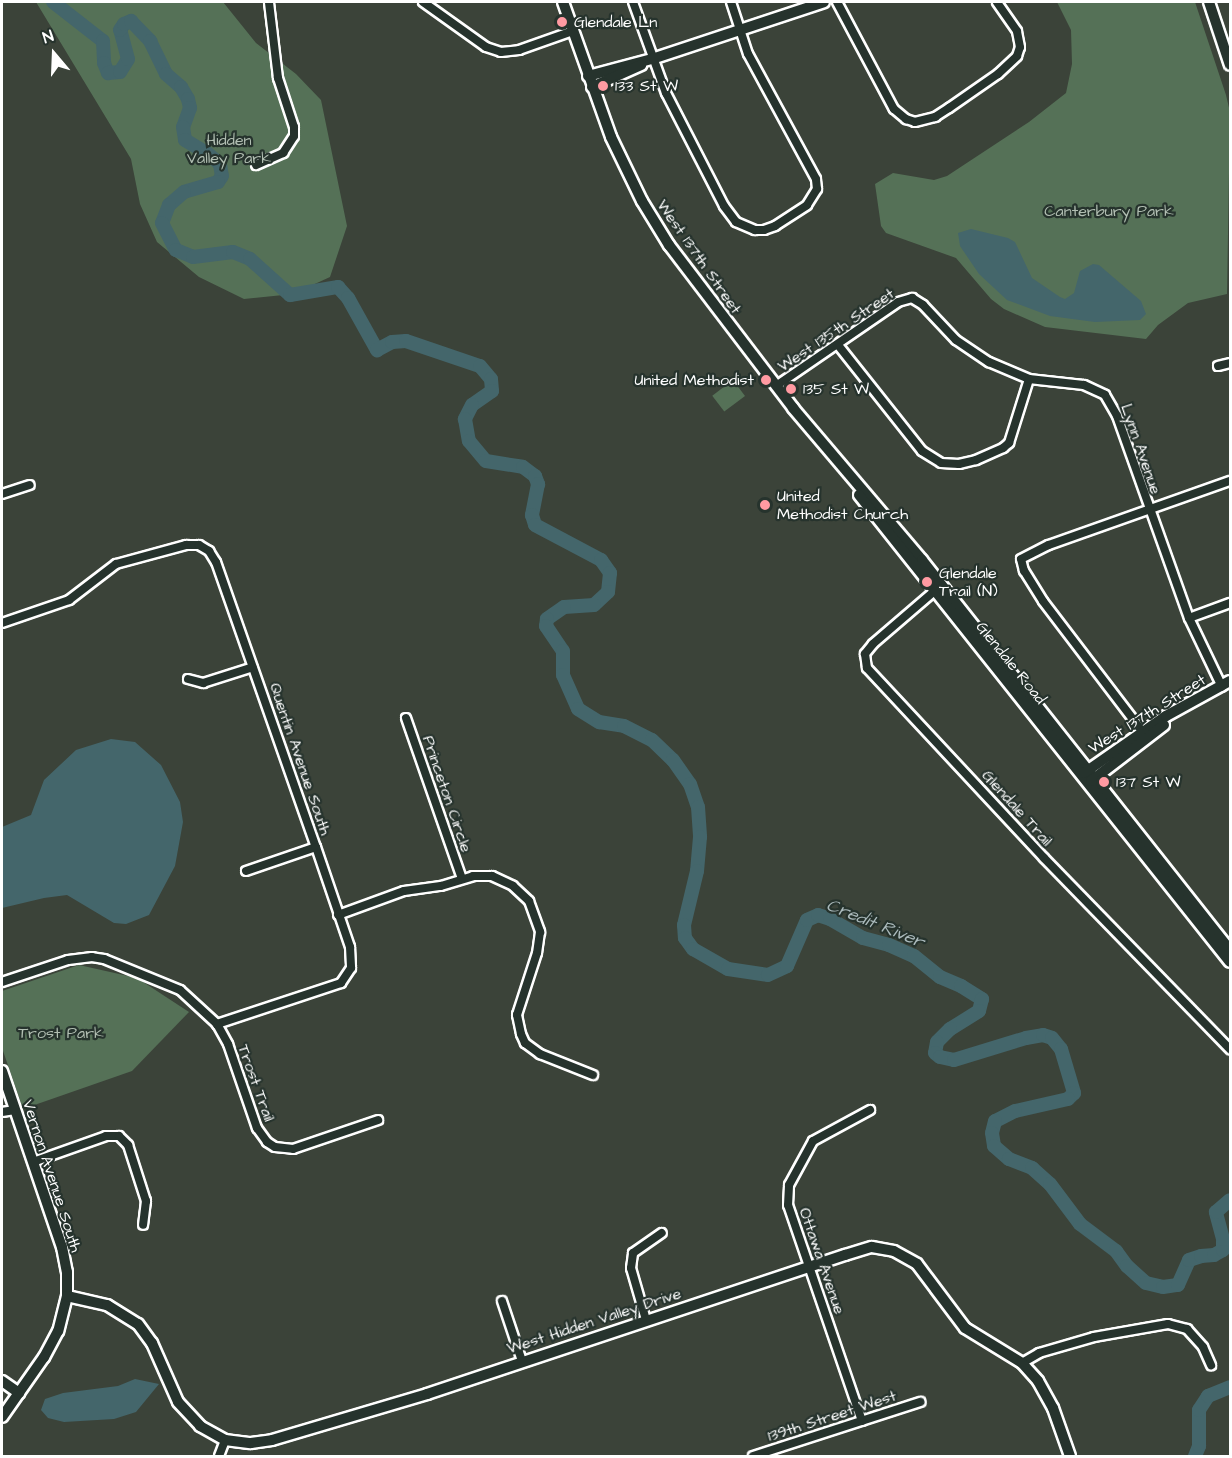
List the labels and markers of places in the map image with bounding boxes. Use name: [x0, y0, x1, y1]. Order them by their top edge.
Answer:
place label: Glendale Ln: [574, 12, 657, 32]
marker: Glendale Ln: [555, 15, 569, 29]
place label: 133 St W: [615, 76, 678, 96]
marker: 133 St W: [596, 79, 610, 93]
place label: United Methodist: [634, 370, 754, 390]
marker: United Methodist: [759, 373, 773, 387]
place label: 135 St W: [803, 379, 869, 399]
marker: 135 St W: [784, 382, 798, 396]
place label: United Methodist Church: [777, 486, 908, 524]
marker: United Methodist Church: [758, 498, 772, 512]
place label: Glendale Trail (N): [939, 563, 998, 601]
marker: Glendale Trail (N): [920, 575, 934, 589]
place label: 137 St W: [1116, 772, 1181, 792]
marker: 137 St W: [1097, 775, 1111, 789]

